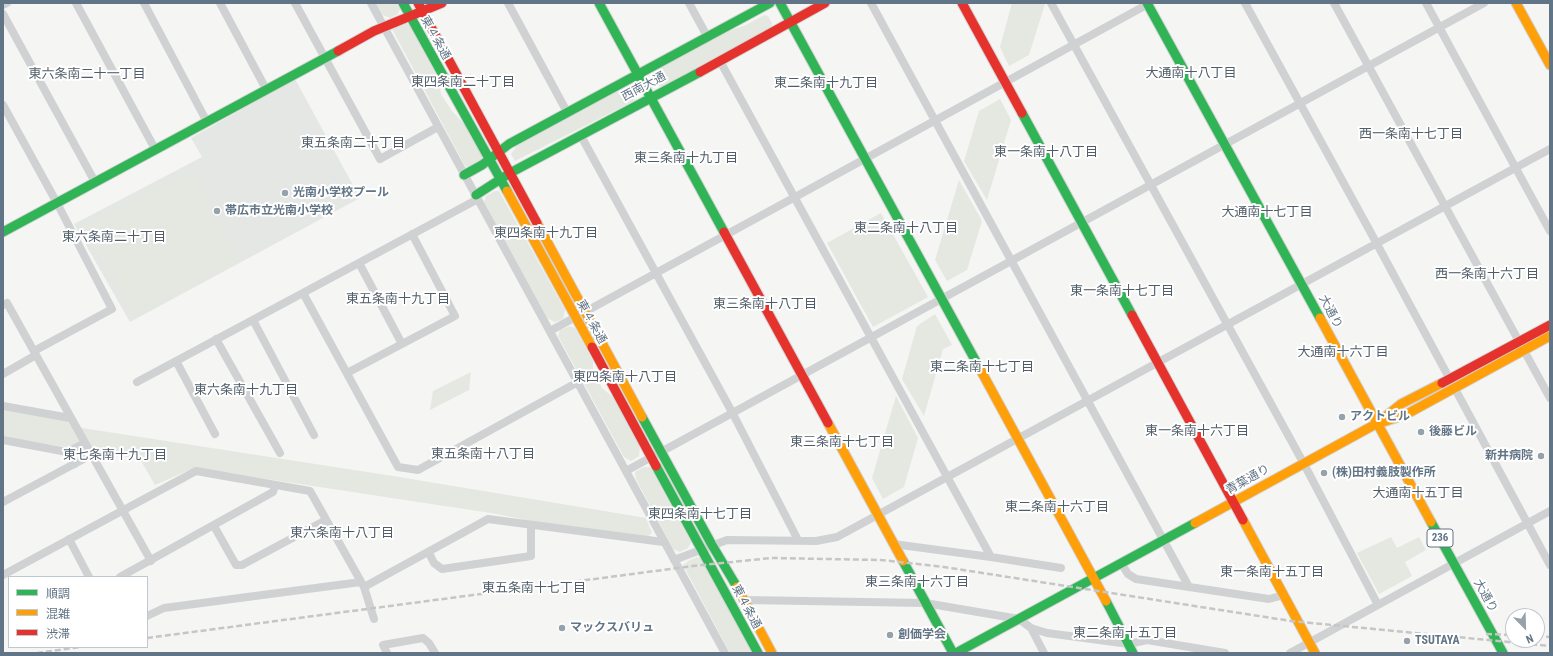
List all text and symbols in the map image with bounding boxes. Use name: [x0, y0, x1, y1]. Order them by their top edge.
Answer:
street label: 東４条通: [417, 14, 453, 62]
district label: 大通南十八丁目: [1146, 66, 1236, 82]
district label: 東六条南二十一丁目: [29, 67, 145, 83]
street label: 西南大通: [619, 69, 669, 105]
district label: 東四条南二十丁目: [411, 75, 515, 91]
district label: 東二条南十九丁目: [774, 76, 878, 92]
district label: 西一条南十七丁目: [1359, 127, 1463, 143]
district label: 東五条南二十丁目: [301, 136, 405, 152]
district label: 東一条南十八丁目: [994, 145, 1098, 161]
district label: 東三条南十九丁目: [634, 151, 738, 167]
place label: 光南小学校プール: [293, 186, 389, 200]
marker: 光南小学校プール: [280, 188, 290, 198]
place label: 帯広市立光南小学校: [225, 204, 333, 218]
district label: 大通南十七丁目: [1222, 205, 1312, 221]
marker: 帯広市立光南小学校: [212, 206, 222, 216]
district label: 東二条南十八丁目: [854, 221, 958, 237]
district label: 東四条南十九丁目: [494, 226, 598, 242]
district label: 東六条南二十丁目: [62, 230, 166, 246]
district label: 西一条南十六丁目: [1435, 267, 1539, 283]
district label: 東一条南十七丁目: [1070, 284, 1174, 300]
district label: 東五条南十九丁目: [346, 292, 450, 308]
street label: 大通り: [1315, 293, 1345, 331]
district label: 東三条南十八丁目: [713, 297, 817, 313]
street label: 東４条通: [573, 298, 609, 346]
district label: 大通南十六丁目: [1298, 345, 1388, 361]
district label: 東二条南十七丁目: [930, 360, 1034, 376]
district label: 東四条南十八丁目: [573, 370, 677, 386]
district label: 東六条南十九丁目: [194, 383, 298, 399]
place label: アクトビル: [1350, 410, 1410, 424]
marker: アクトビル: [1337, 412, 1347, 422]
district label: 東一条南十六丁目: [1145, 424, 1249, 440]
place label: 後藤ビル: [1429, 425, 1477, 439]
marker: 後藤ビル: [1416, 427, 1426, 437]
district label: 東三条南十七丁目: [790, 435, 894, 451]
district label: 東五条南十八丁目: [431, 447, 535, 463]
district label: 東七条南十九丁目: [63, 448, 167, 464]
place label: 新井病院: [1485, 449, 1533, 463]
marker: 新井病院: [1536, 451, 1546, 461]
street label: 青葉通り: [1224, 462, 1272, 498]
place label: (株)田村義肢製作所: [1332, 466, 1436, 480]
marker: (株)田村義肢製作所: [1319, 468, 1329, 478]
district label: 大通南十五丁目: [1373, 486, 1463, 502]
district label: 東二条南十六丁目: [1005, 500, 1109, 516]
district label: 東四条南十七丁目: [648, 507, 752, 523]
district label: 東六条南十八丁目: [290, 526, 394, 542]
road number: 236: [1427, 529, 1453, 547]
district label: 東一条南十五丁目: [1220, 565, 1324, 581]
district label: 東三条南十六丁目: [865, 575, 969, 591]
legend: [8, 576, 148, 648]
street label: 大通り: [1470, 577, 1500, 615]
district label: 東五条南十七丁目: [482, 581, 586, 597]
street label: 東４条通: [728, 582, 764, 632]
text: 順調: [46, 587, 70, 601]
text: 混雑: [46, 607, 70, 621]
north arrow: [1505, 608, 1545, 648]
place label: マックスバリュ: [570, 621, 654, 635]
marker: マックスバリュ: [557, 623, 567, 633]
district label: 東二条南十五丁目: [1073, 626, 1177, 642]
text: 渋滞: [46, 627, 70, 641]
place label: 創価学会: [898, 628, 946, 642]
marker: 創価学会: [885, 630, 895, 640]
text: N: [1524, 631, 1535, 646]
place label: TSUTAYA: [1415, 634, 1460, 648]
marker: TSUTAYA: [1402, 636, 1412, 646]

